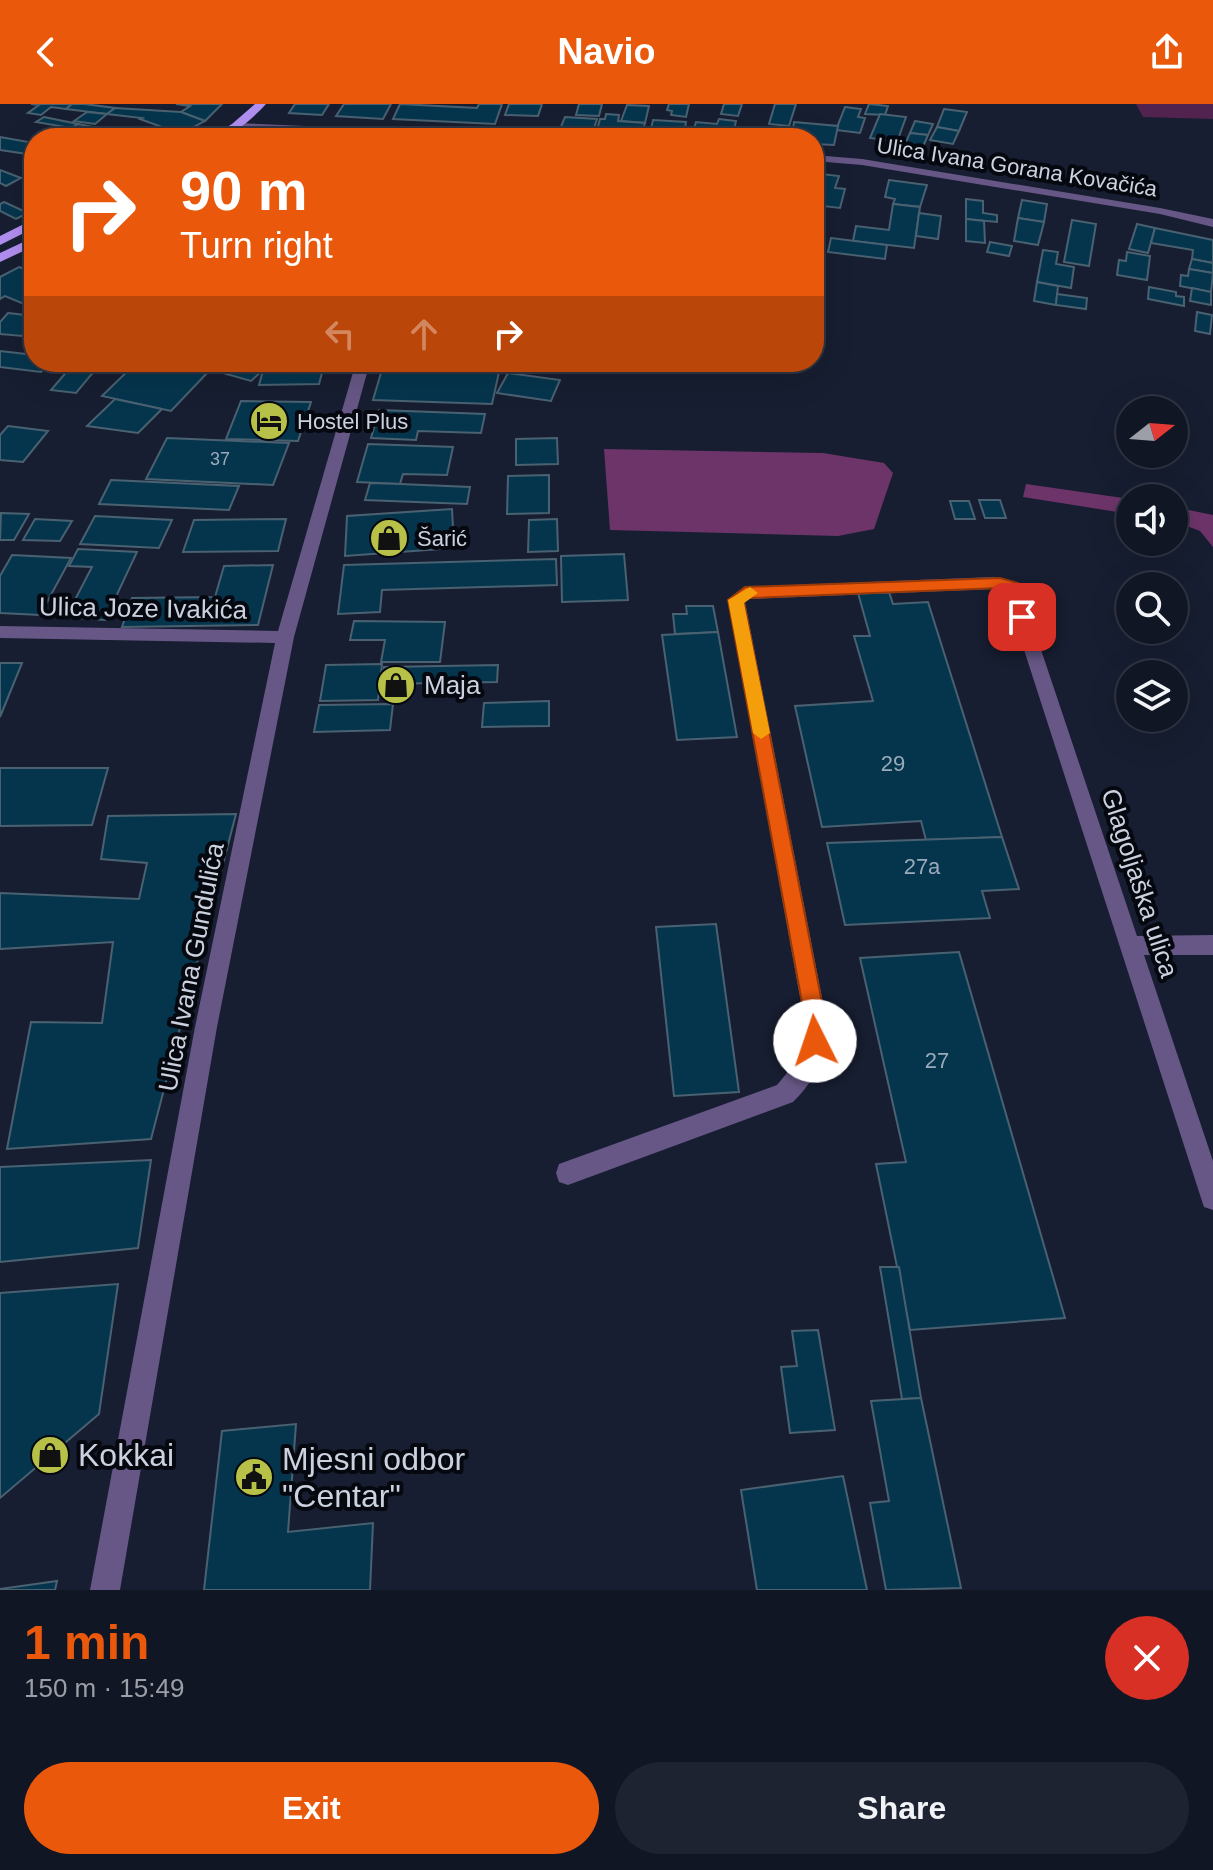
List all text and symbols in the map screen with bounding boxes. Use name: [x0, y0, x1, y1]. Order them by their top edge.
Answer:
icon: back: [24, 30, 68, 74]
icon: share: [1145, 30, 1189, 74]
text: Navio: [557, 31, 656, 72]
street label: Ulica Ivana Gorana Kovačića: [875, 132, 1160, 202]
text: 90 m: [180, 159, 308, 222]
icon: right: [48, 160, 152, 264]
text: Turn right: [180, 225, 333, 266]
icon: left: [318, 312, 362, 356]
icon: ahead: [402, 312, 446, 356]
icon: right: [486, 312, 530, 356]
north arrow: [1116, 396, 1188, 468]
map controls: [1116, 396, 1188, 732]
hotel icon: Hostel Plus: [248, 400, 290, 442]
place label: Hostel Plus: [297, 409, 408, 434]
house number: 37: [210, 449, 230, 469]
button: sound: [1116, 484, 1188, 556]
shop icon: Šarić: [368, 517, 410, 559]
place label: Šarić: [417, 526, 467, 551]
button: search: [1116, 572, 1188, 644]
pin: [988, 583, 1056, 651]
street label: Ulica Joze Ivakića: [39, 591, 248, 625]
icon: arrive: [1000, 595, 1044, 639]
button: layers: [1116, 660, 1188, 732]
shop icon: Maja: [375, 664, 417, 706]
place label: Maja: [424, 670, 481, 700]
house number: 29: [881, 751, 905, 776]
street label: Glagoljaška ulica: [1095, 785, 1185, 982]
street label: Ulica Ivana Gundulića: [152, 839, 230, 1094]
house number: 27a: [904, 854, 941, 879]
position arrow: [773, 999, 857, 1083]
house number: 27: [925, 1048, 949, 1073]
shop icon: Kokkai: [29, 1434, 71, 1476]
place label: Kokkai: [78, 1437, 174, 1473]
place label: Mjesni odbor "Centar": [282, 1441, 466, 1514]
public building icon: Mjesni odbor "Centar": [233, 1456, 275, 1498]
text: 1 min: [24, 1616, 149, 1669]
button: close: [1105, 1616, 1189, 1700]
text: 150 m · 15:49: [24, 1673, 184, 1703]
button: Exit: [24, 1762, 599, 1854]
button: Share: [615, 1762, 1189, 1854]

